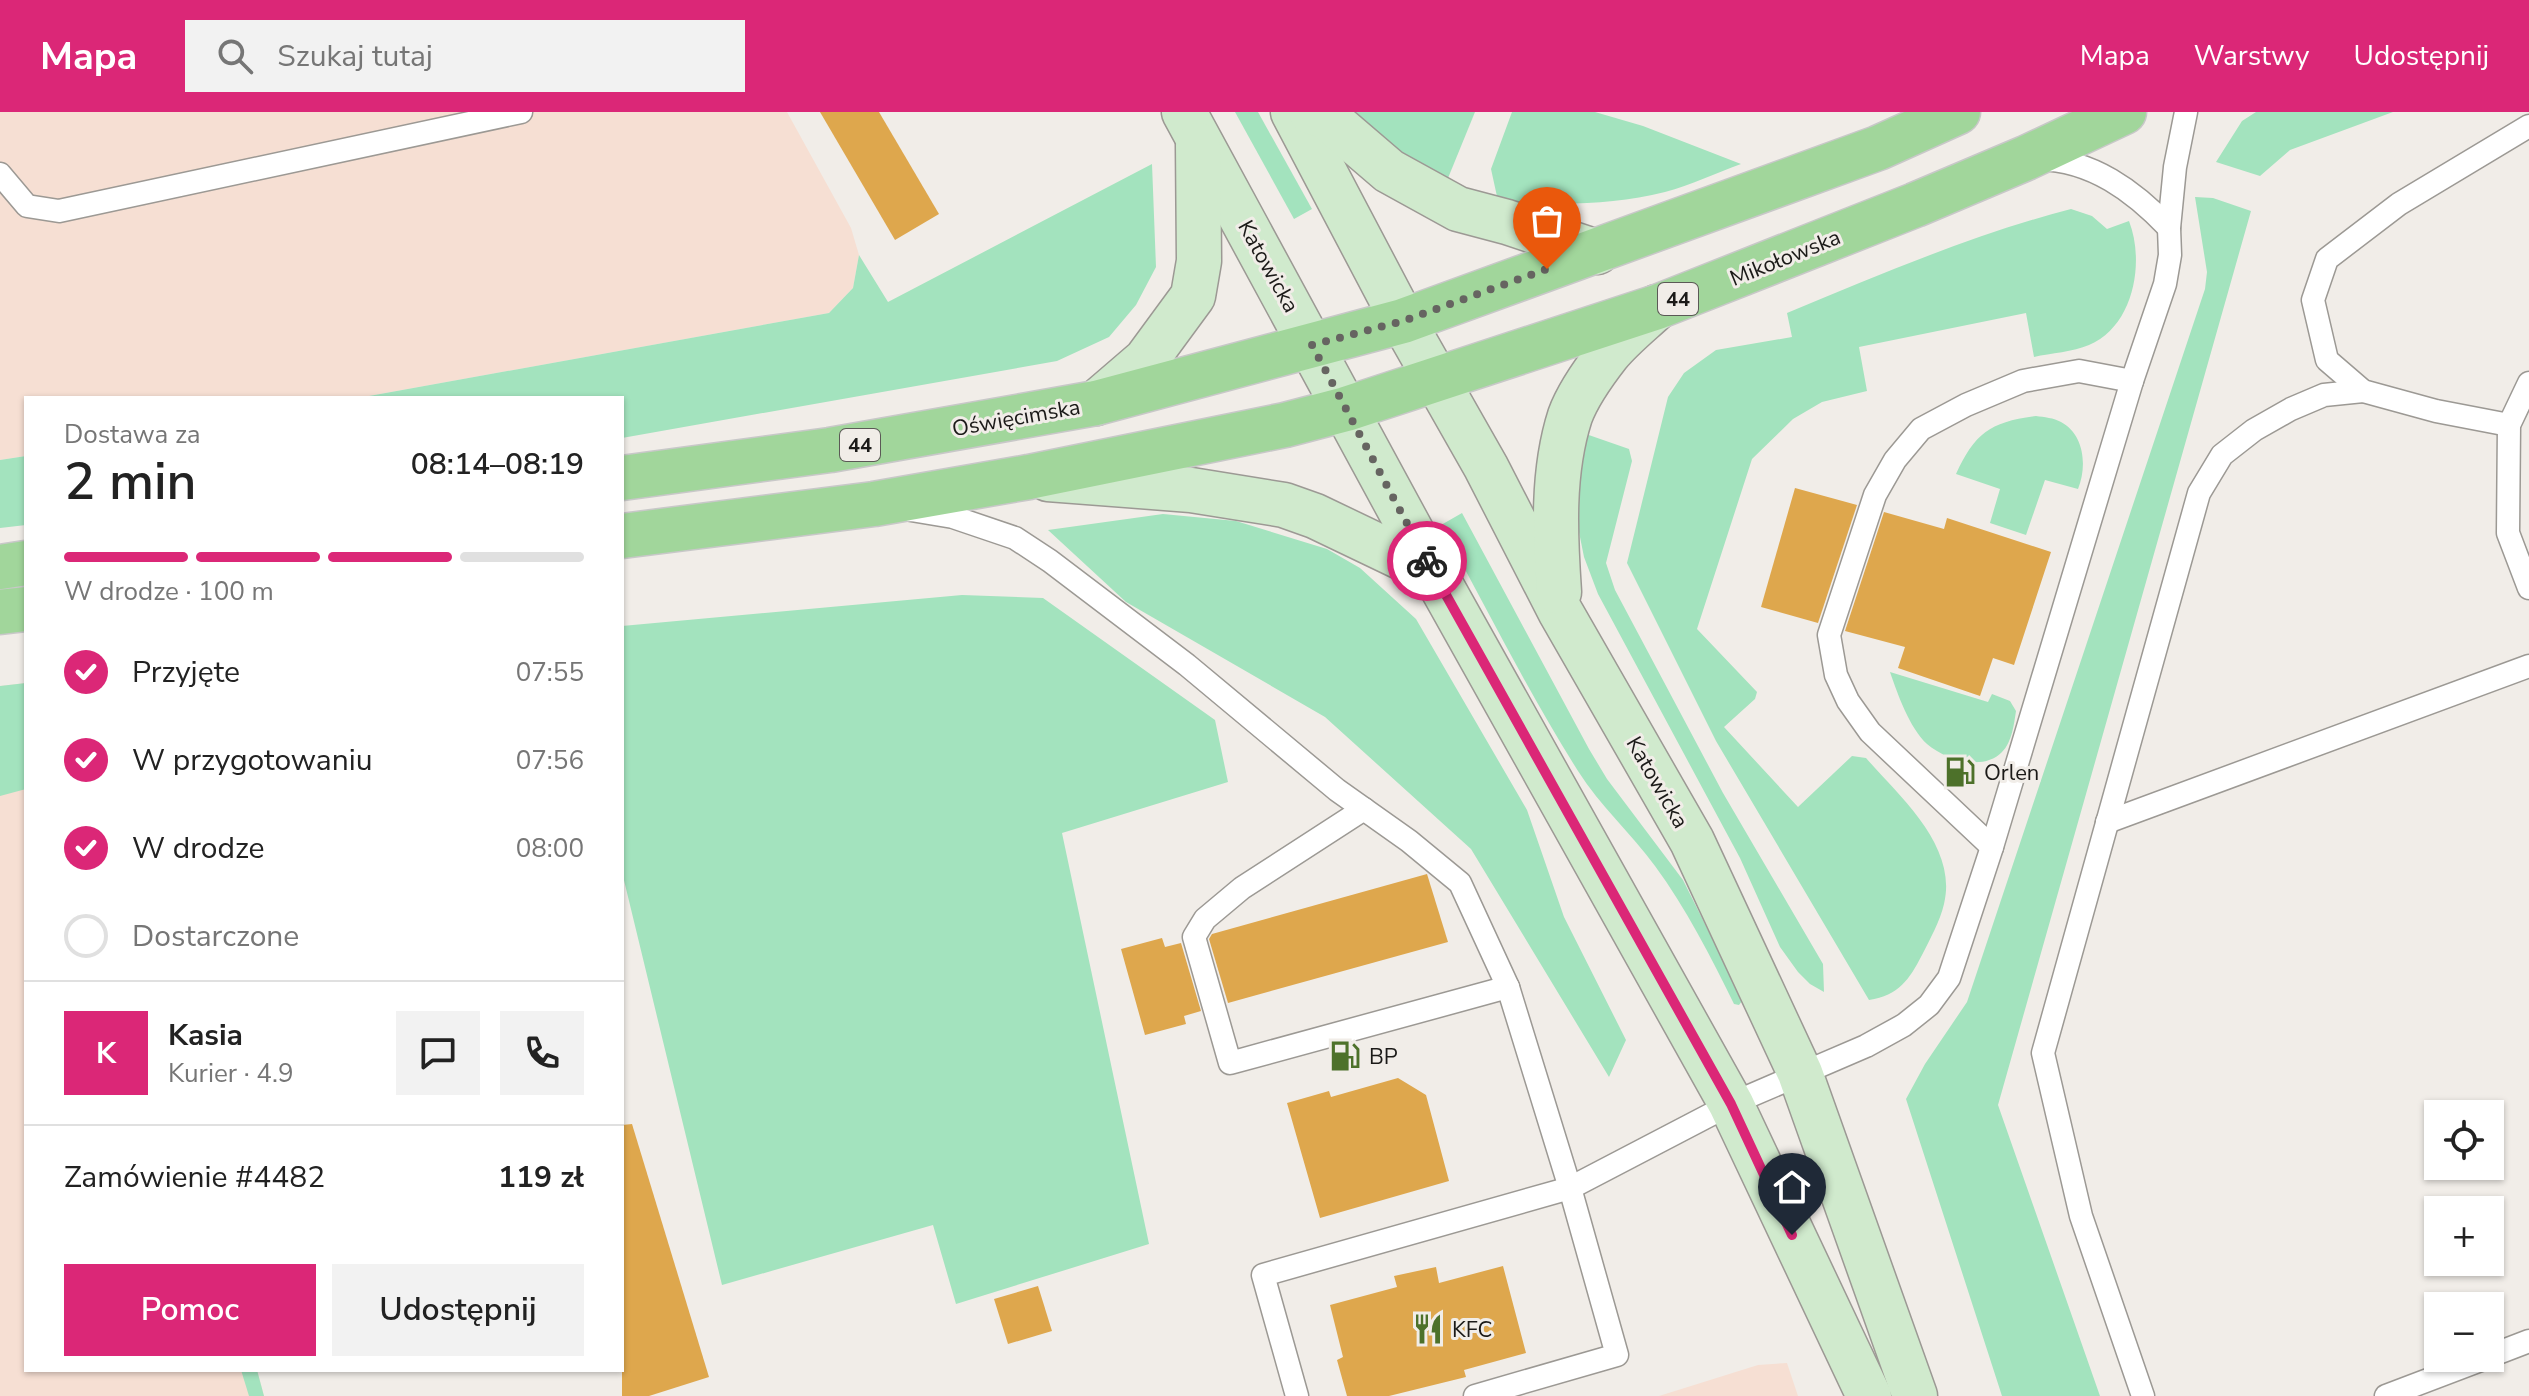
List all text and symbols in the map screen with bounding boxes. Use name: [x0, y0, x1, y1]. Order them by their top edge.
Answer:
search box: [185, 20, 745, 92]
text: Mapa: [40, 31, 137, 82]
icon: search: [213, 34, 257, 78]
text: Szukaj tutaj: [277, 36, 433, 77]
text: Mapa: [2080, 37, 2150, 75]
text: Warstwy: [2194, 37, 2310, 75]
text: Udostępnij: [2354, 37, 2489, 75]
pin: [1513, 187, 1581, 269]
icon: bag: [1525, 199, 1569, 243]
street label: Katowicka: [1230, 215, 1306, 318]
street label: Mikołowska: [1726, 222, 1845, 294]
road number: 44: [1658, 283, 1698, 315]
street label: Oświęcimska: [950, 392, 1083, 444]
text: Dostawa za: [64, 417, 201, 452]
road number: 44: [840, 429, 880, 461]
text: 08:14–08:19: [411, 444, 584, 485]
text: 2 min: [64, 446, 197, 517]
courier: [1387, 521, 1467, 601]
icon: bike: [1405, 539, 1449, 583]
text: W drodze · 100 m: [64, 574, 274, 609]
icon: check: [64, 650, 108, 694]
text: Przyjęte: [132, 652, 240, 693]
text: 07:55: [516, 655, 584, 690]
street label: Katowicka: [1619, 731, 1695, 834]
icon: check: [64, 738, 108, 782]
text: W przygotowaniu: [132, 740, 373, 781]
text: 07:56: [516, 743, 584, 778]
fuel station icon: Orlen: [1943, 755, 1977, 789]
place label: Orlen: [1984, 758, 2039, 788]
icon: check: [64, 826, 108, 870]
text: W drodze: [132, 828, 265, 869]
text: 08:00: [516, 831, 584, 866]
text: Dostarczone: [132, 916, 299, 957]
button: chat: [396, 1011, 480, 1095]
button: phone: [500, 1011, 584, 1095]
text: Kasia: [168, 1015, 243, 1056]
text: K: [96, 1033, 116, 1074]
fuel station icon: BP: [1328, 1039, 1362, 1073]
place label: BP: [1369, 1042, 1398, 1072]
text: Kurier · 4.9: [168, 1056, 293, 1091]
map controls: [2424, 1100, 2504, 1372]
button: locate: [2424, 1100, 2504, 1180]
pin: [1758, 1153, 1826, 1235]
text: Zamówienie #4482: [64, 1157, 325, 1198]
text: 119 zł: [498, 1157, 584, 1198]
icon: home: [1770, 1165, 1814, 1209]
button: +: [2424, 1196, 2504, 1276]
button: Pomoc: [64, 1264, 316, 1356]
button: Udostępnij: [332, 1264, 584, 1356]
button: −: [2424, 1292, 2504, 1372]
restaurant icon: KFC: [1411, 1312, 1445, 1346]
place label: KFC: [1452, 1315, 1492, 1345]

